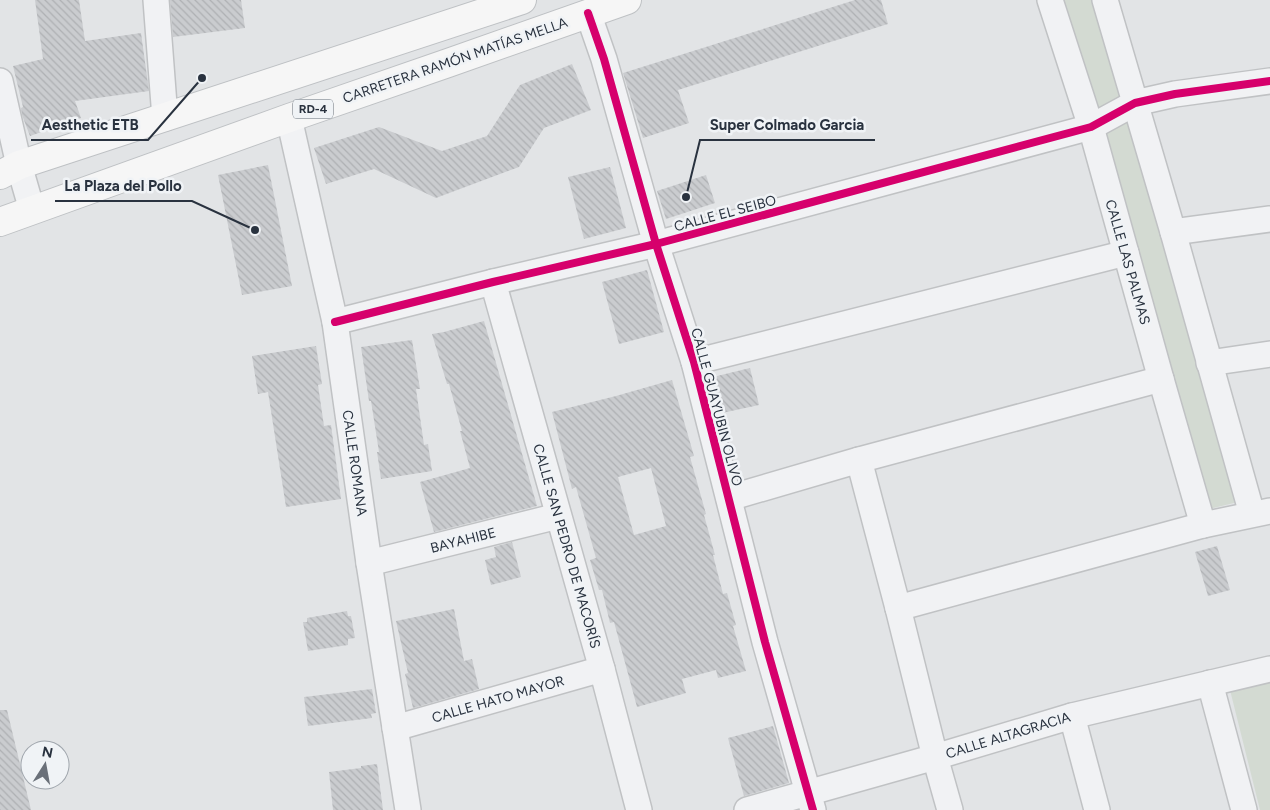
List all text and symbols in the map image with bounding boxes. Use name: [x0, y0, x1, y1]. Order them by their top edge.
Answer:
street label: CARRETERA RAMÓN MATÍAS MELLA: [340, 14, 570, 107]
road number: RD-4: [293, 100, 333, 118]
callout: Aesthetic ETB: [31, 110, 148, 140]
callout: Super Colmado Garcia: [700, 110, 875, 140]
text: Aesthetic ETB: [41, 116, 139, 134]
text: Super Colmado Garcia: [710, 116, 864, 134]
callout: La Plaza del Pollo: [55, 171, 192, 201]
text: La Plaza del Pollo: [64, 177, 182, 195]
street label: CALLE EL SEIBO: [672, 192, 778, 235]
street label: CALLE LAS PALMAS: [1102, 198, 1154, 327]
street label: CALLE GUAYUBIN OLIVO: [687, 326, 746, 488]
street label: CALLE ROMANA: [339, 409, 370, 518]
street label: CALLE SAN PEDRO DE MACORÍS: [529, 442, 604, 650]
street label: BAYAHIBE: [429, 524, 498, 557]
street label: CALLE HATO MAYOR: [430, 672, 567, 727]
street label: CALLE ALTAGRACIA: [944, 708, 1073, 763]
north arrow: [20, 740, 70, 790]
text: N: [40, 743, 54, 762]

